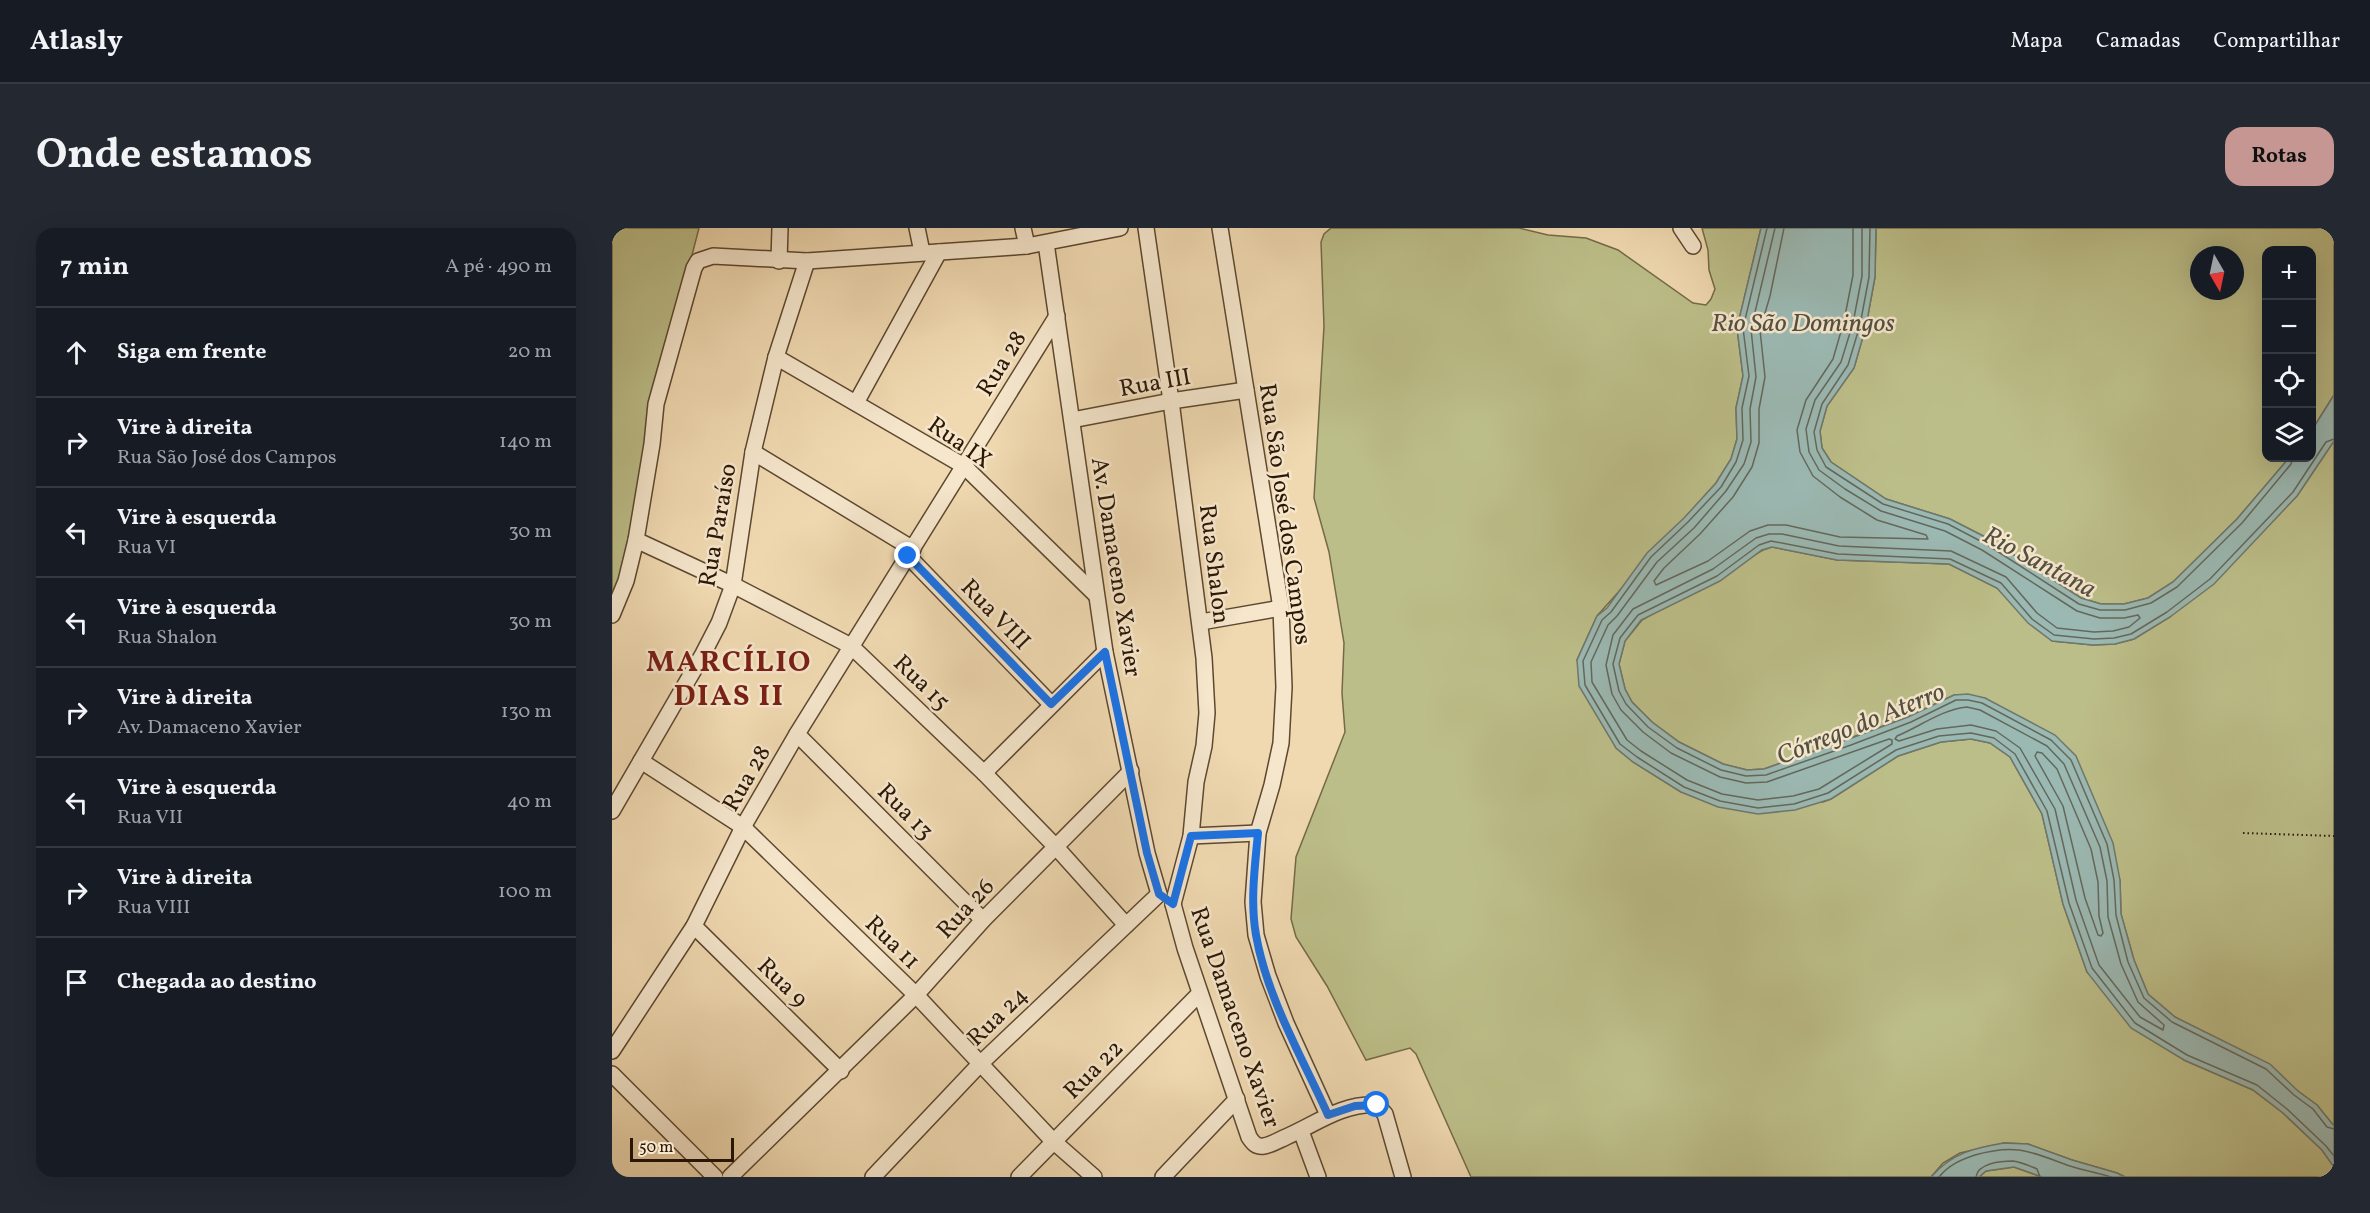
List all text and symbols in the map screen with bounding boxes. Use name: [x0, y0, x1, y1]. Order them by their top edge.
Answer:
text: Atlasly: [30, 22, 123, 61]
text: Mapa: [2010, 27, 2063, 56]
text: Camadas: [2096, 27, 2180, 56]
text: Compartilhar: [2213, 27, 2340, 56]
text: Onde estamos: [36, 127, 312, 186]
button: Rotas: [2225, 127, 2334, 186]
north arrow: [2190, 246, 2244, 300]
map controls: [2262, 246, 2316, 462]
button: +: [2262, 246, 2316, 300]
text: 7 min: [60, 249, 129, 285]
text: A pé · 490 m: [445, 253, 552, 281]
button: −: [2262, 300, 2316, 354]
water label: Rio São Domingos: [1711, 306, 1895, 342]
street label: Rua 28: [969, 325, 1036, 404]
icon: ahead: [60, 336, 93, 369]
text: Siga em frente: [117, 337, 267, 368]
text: 20 m: [508, 338, 552, 366]
button: locate: [2262, 354, 2316, 408]
street label: Rua III: [1117, 361, 1194, 407]
street label: Rua São José dos Campos: [1249, 381, 1319, 647]
button: layers: [2262, 408, 2316, 462]
street label: Rua IX: [920, 409, 998, 478]
text: Vire à direita: [117, 413, 253, 444]
icon: right: [60, 426, 93, 459]
text: 140 m: [499, 428, 552, 456]
text: Rua São José dos Campos: [117, 444, 337, 472]
street label: Av. Damaceno Xavier: [1081, 455, 1149, 679]
street label: Rua Paraíso: [691, 461, 747, 590]
street label: Rua Shalon: [1189, 502, 1237, 626]
text: Vire à esquerda: [117, 503, 277, 534]
icon: left: [60, 516, 93, 549]
text: 30 m: [508, 518, 552, 546]
water label: Rio Santana: [1976, 518, 2102, 608]
text: Rua VI: [117, 534, 176, 562]
route end: [894, 542, 920, 568]
street label: Rua VIII: [952, 572, 1037, 659]
text: Vire à esquerda: [117, 593, 277, 624]
icon: left: [60, 606, 93, 639]
text: 30 m: [508, 608, 552, 636]
text: Rua Shalon: [117, 624, 217, 652]
district label: MARCÍLIO DIAS II: [646, 642, 812, 718]
street label: Rua 15: [885, 648, 957, 719]
water label: Córrego do Aterro: [1771, 675, 1951, 775]
text: Vire à direita: [117, 683, 253, 714]
icon: right: [60, 696, 93, 729]
text: 130 m: [501, 698, 552, 726]
text: Av. Damaceno Xavier: [117, 714, 302, 742]
street label: Rua 28: [715, 739, 780, 819]
text: Vire à esquerda: [117, 773, 277, 804]
street label: Rua 13: [868, 776, 941, 849]
icon: left: [60, 786, 93, 819]
text: 40 m: [507, 788, 552, 816]
text: Rua VII: [117, 804, 183, 832]
text: Vire à direita: [117, 863, 253, 894]
street label: Rua 26: [930, 872, 1003, 947]
icon: right: [60, 876, 93, 909]
text: 100 m: [498, 878, 552, 906]
text: Rua VIII: [117, 894, 190, 922]
street label: Rua Damaceno Xavier: [1180, 902, 1288, 1133]
street label: Rua 11: [856, 909, 927, 978]
street label: Rua 9: [749, 951, 815, 1016]
icon: arrive: [60, 966, 93, 999]
text: Chegada ao destino: [117, 967, 317, 998]
street label: Rua 24: [960, 980, 1037, 1055]
street label: Rua 22: [1057, 1033, 1132, 1108]
route start: [1363, 1091, 1389, 1117]
scale bar: [630, 1135, 734, 1162]
text: 50 m: [639, 1137, 673, 1159]

